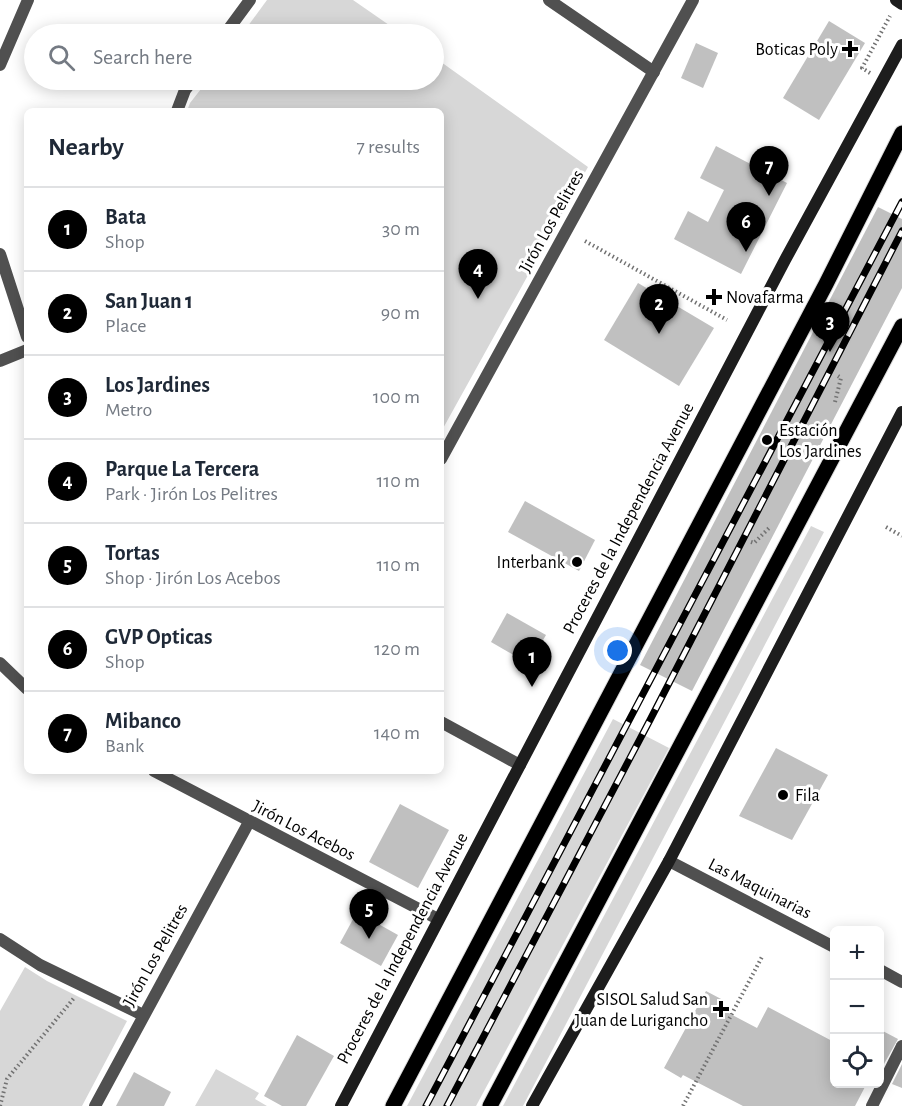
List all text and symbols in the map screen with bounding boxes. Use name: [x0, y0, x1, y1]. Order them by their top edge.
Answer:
search box: [24, 24, 444, 90]
icon: search: [45, 41, 78, 74]
place label: Boticas Poly: [755, 41, 838, 59]
marker: Boticas Poly: [843, 42, 857, 56]
text: Search here: [93, 46, 192, 68]
text: Nearby: [48, 134, 124, 160]
text: 7 results: [356, 137, 420, 157]
pin: 7: [750, 146, 788, 196]
street label: Jirón Los Pelitres: [516, 167, 588, 276]
pin: 6: [726, 202, 766, 252]
text: Bata: [105, 206, 146, 228]
text: 1: [64, 219, 71, 239]
text: 30 m: [382, 219, 420, 239]
text: Shop: [105, 232, 145, 252]
pin: 4: [458, 250, 498, 299]
pin: 2: [640, 284, 678, 334]
place label: Novafarma: [726, 289, 804, 307]
text: San Juan 1: [105, 290, 193, 312]
marker: Novafarma: [707, 290, 721, 304]
pin: 3: [810, 302, 850, 352]
text: 2: [63, 303, 72, 323]
text: 90 m: [381, 303, 420, 323]
text: Place: [105, 316, 146, 336]
text: Los Jardines: [105, 374, 210, 396]
text: 3: [63, 387, 72, 407]
text: 100 m: [373, 387, 420, 407]
text: Metro: [105, 400, 152, 420]
street label: Proceres de la Independencia Avenue: [560, 400, 698, 637]
place label: Estación Los Jardines: [779, 422, 862, 461]
marker: Estación Los Jardines: [760, 433, 774, 447]
text: Parque La Tercera: [105, 458, 259, 480]
text: 4: [62, 471, 73, 491]
text: 110 m: [376, 471, 420, 491]
text: Park · Jirón Los Pelitres: [105, 484, 278, 504]
text: Tortas: [105, 542, 160, 564]
place label: Interbank: [497, 554, 566, 572]
text: 5: [63, 555, 72, 575]
text: 110 m: [376, 555, 420, 575]
marker: Interbank: [570, 555, 584, 569]
text: Shop · Jirón Los Acebos: [105, 568, 281, 588]
text: GVP Opticas: [105, 626, 212, 648]
your location: [603, 636, 632, 665]
pin: 1: [512, 638, 552, 687]
text: 6: [63, 639, 72, 659]
text: 120 m: [374, 639, 420, 659]
text: Shop: [105, 652, 145, 672]
text: Mibanco: [105, 710, 181, 732]
text: 7: [63, 723, 72, 743]
text: 140 m: [374, 723, 420, 743]
text: Bank: [105, 736, 144, 756]
place label: Fila: [795, 787, 820, 805]
marker: Fila: [776, 788, 790, 802]
street label: Jirón Los Acebos: [249, 797, 358, 864]
street label: Proceres de la Independencia Avenue: [334, 830, 472, 1067]
street label: Las Maquinarias: [705, 855, 814, 923]
pin: 5: [350, 890, 388, 939]
street label: Jirón Los Pelitres: [120, 901, 192, 1010]
map controls: [830, 926, 884, 1088]
button: +: [830, 926, 884, 980]
button: −: [830, 980, 884, 1034]
place label: SISOL Salud San Juan de Lurigancho: [575, 991, 708, 1030]
marker: SISOL Salud San Juan de Lurigancho: [712, 1000, 730, 1018]
button: locate: [830, 1034, 884, 1088]

